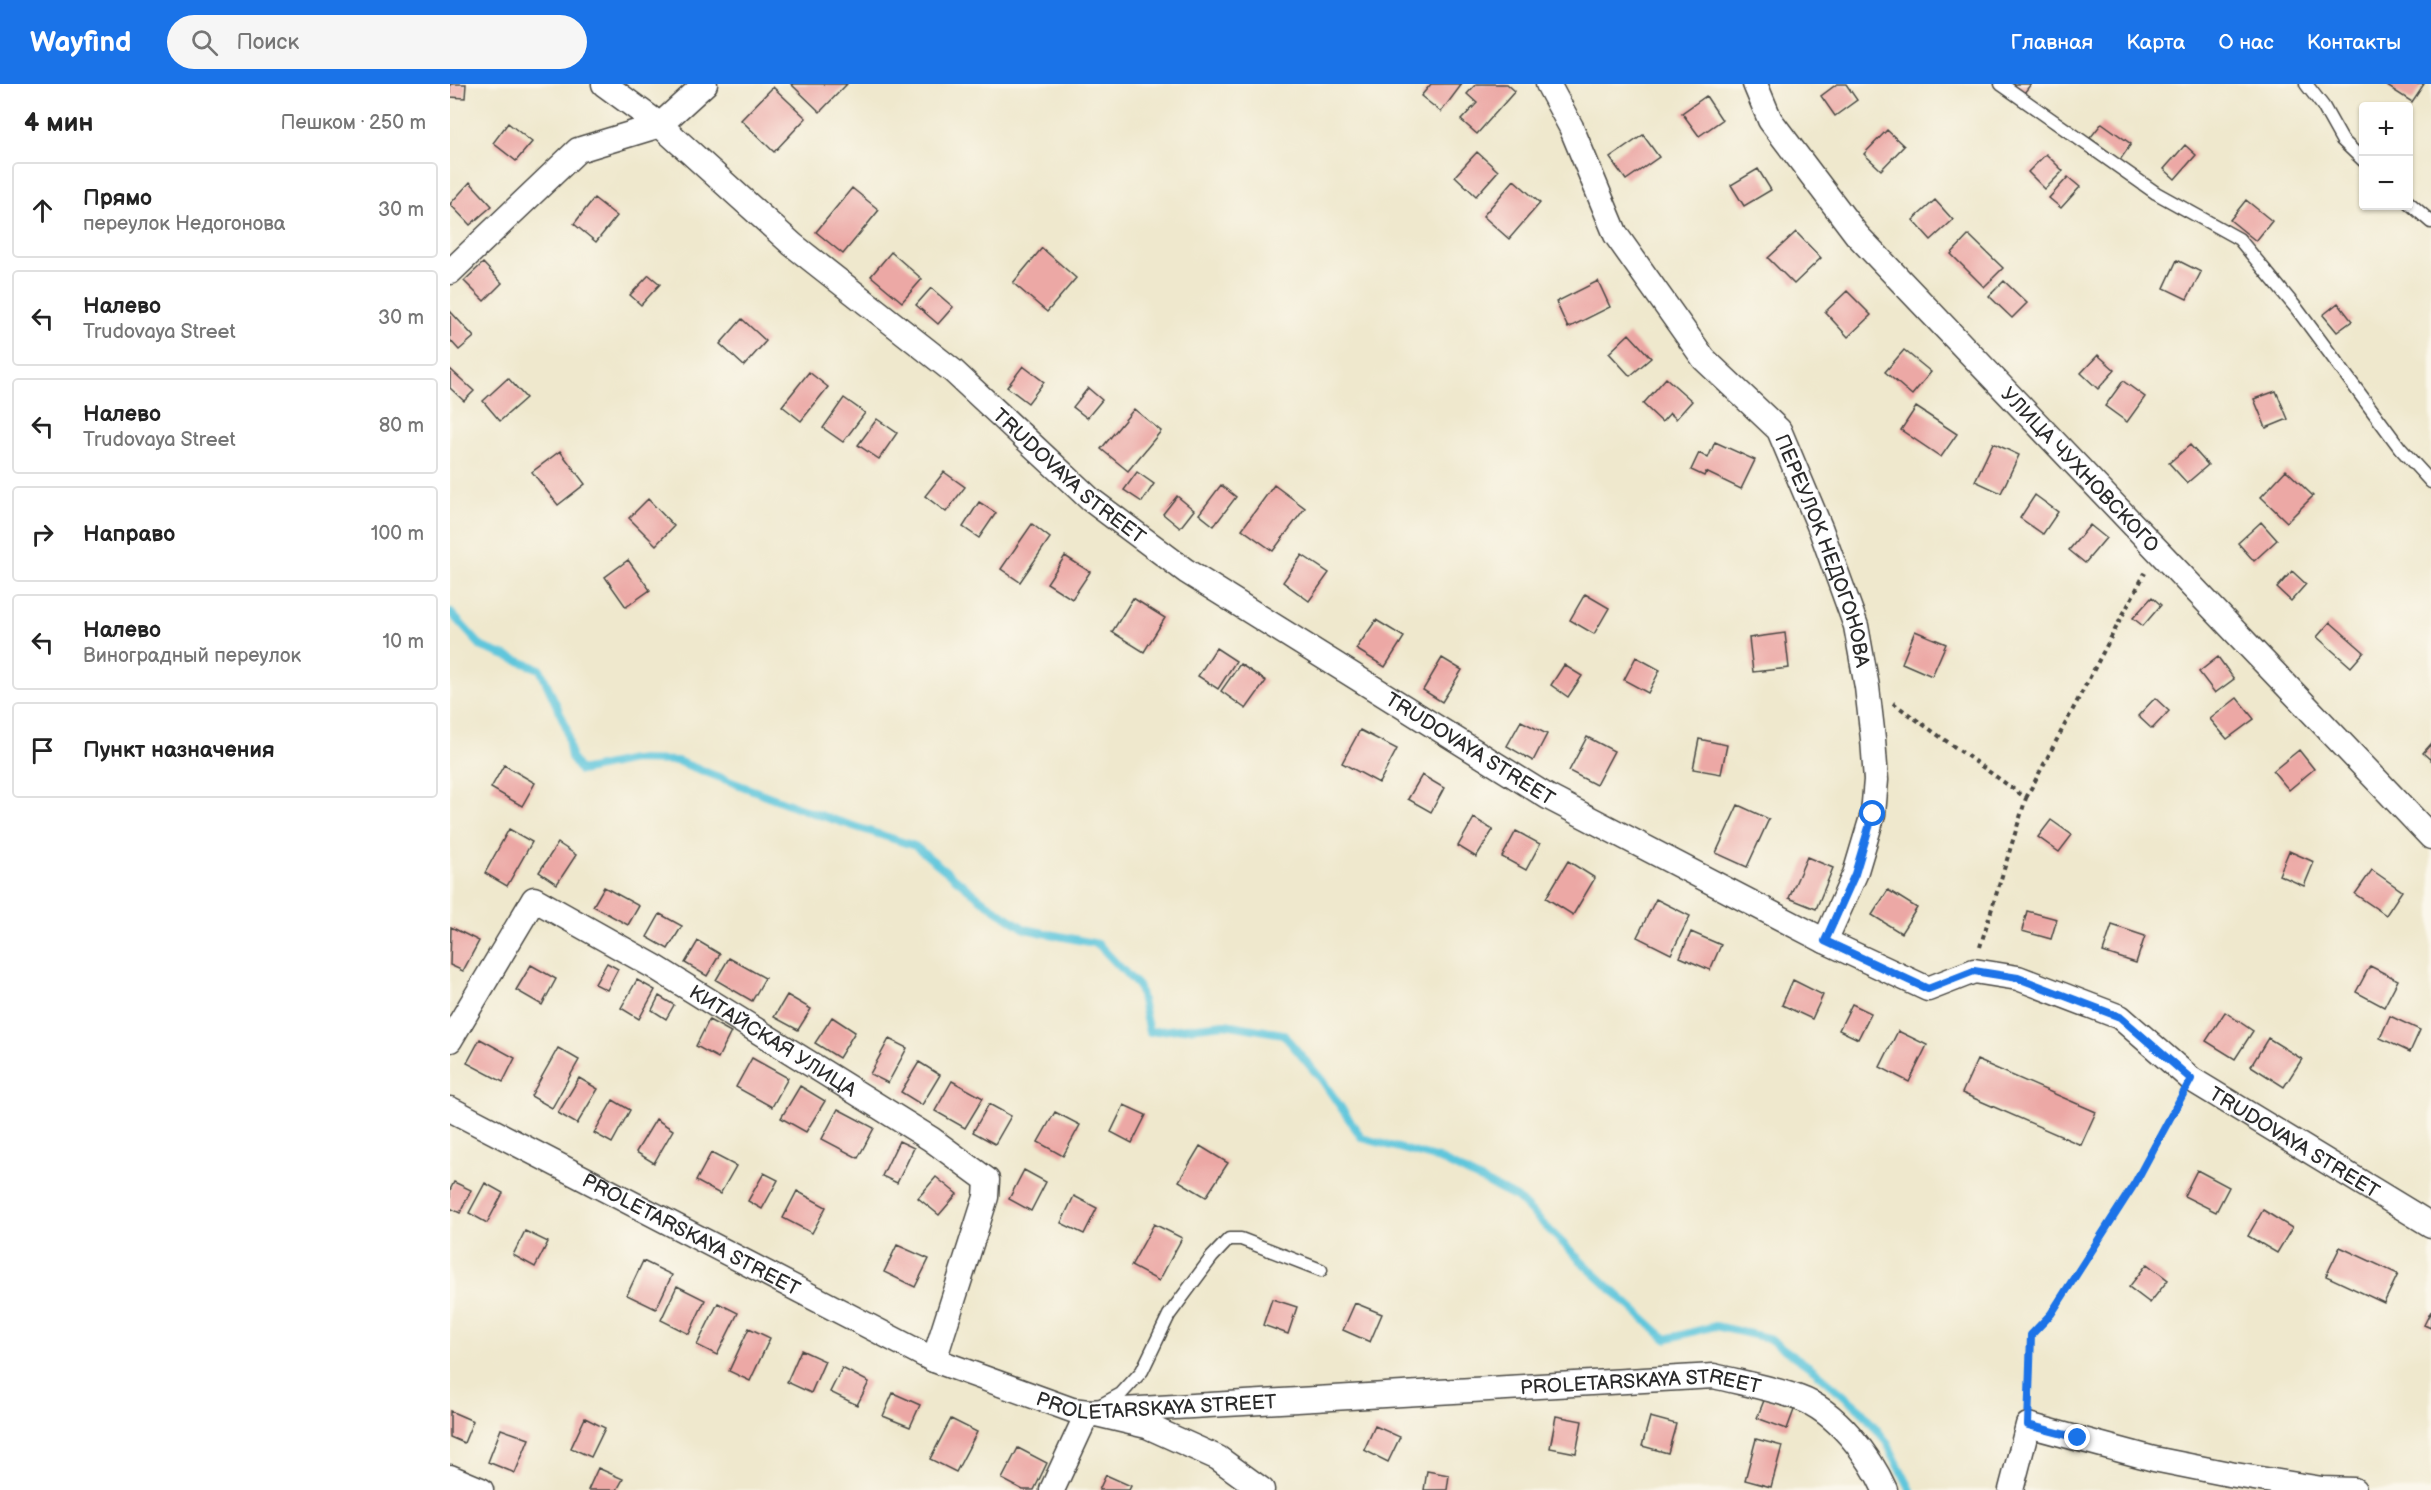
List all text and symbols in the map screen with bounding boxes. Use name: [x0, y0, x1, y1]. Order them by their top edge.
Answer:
search box: [167, 15, 587, 69]
text: Wayfind: [30, 26, 131, 59]
icon: search: [188, 26, 221, 59]
text: Поиск: [236, 29, 299, 56]
text: Главная: [2010, 30, 2093, 55]
text: Карта: [2126, 30, 2185, 55]
text: О нас: [2218, 30, 2274, 55]
text: Контакты: [2307, 30, 2401, 55]
map controls: [2359, 102, 2413, 210]
button: +: [2359, 102, 2413, 156]
text: 4 мин: [24, 108, 93, 139]
text: Пешком · 250 m: [281, 111, 426, 135]
button: −: [2359, 156, 2413, 210]
text: Прямо: [83, 185, 152, 212]
icon: ahead: [26, 194, 59, 227]
text: 30 m: [378, 198, 424, 222]
text: переулок Недогонова: [83, 212, 286, 236]
text: Налево: [83, 293, 161, 320]
icon: left: [26, 302, 59, 335]
text: 30 m: [378, 306, 424, 330]
text: Trudovaya Street: [83, 320, 236, 344]
street label: УЛИЦА ЧУХНОВСКОГО: [1996, 383, 2164, 557]
text: Налево: [83, 401, 161, 428]
street label: TRUDOVAYA STREET: [988, 404, 1150, 550]
icon: left: [26, 410, 59, 443]
text: 80 m: [379, 414, 424, 438]
text: Trudovaya Street: [83, 428, 236, 452]
street label: ПЕРЕУЛОК НЕДОГОНОВА: [1769, 431, 1874, 670]
icon: right: [26, 518, 59, 551]
text: Направо: [83, 521, 175, 548]
text: 100 m: [371, 522, 424, 546]
text: Налево: [83, 617, 161, 644]
icon: left: [26, 626, 59, 659]
text: 10 m: [383, 630, 424, 654]
text: Виноградный переулок: [83, 644, 301, 668]
street label: TRUDOVAYA STREET: [1381, 688, 1559, 811]
icon: arrive: [26, 734, 59, 767]
text: Пункт назначения: [83, 737, 275, 764]
route start: [1859, 800, 1885, 826]
street label: КИТАЙСКАЯ УЛИЦА: [685, 980, 861, 1103]
street label: TRUDOVAYA STREET: [2205, 1082, 2384, 1204]
street label: PROLETARSKAYA STREET: [578, 1169, 804, 1302]
street label: PROLETARSKAYA STREET: [1519, 1364, 1763, 1400]
street label: PROLETARSKAYA STREET: [1033, 1387, 1277, 1425]
route end: [2064, 1424, 2090, 1450]

